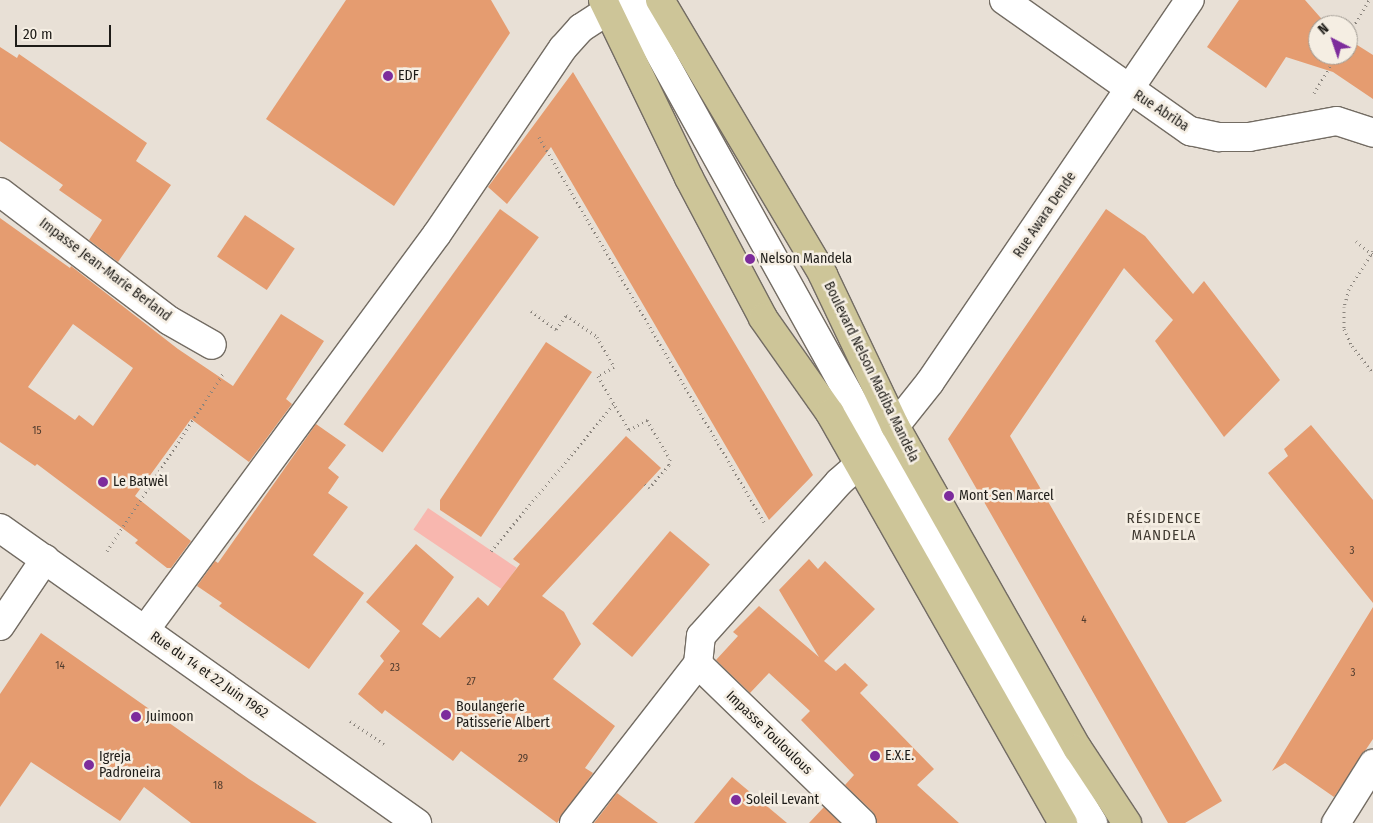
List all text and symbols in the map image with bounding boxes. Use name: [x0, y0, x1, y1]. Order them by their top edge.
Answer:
scale bar: [18, 15, 114, 47]
north arrow: [1308, 15, 1358, 65]
text: N: [1315, 20, 1332, 38]
text: 20 m: [23, 25, 53, 43]
place label: EDF: [398, 68, 419, 84]
marker: EDF: [382, 70, 394, 82]
street label: Rue Abriba: [1130, 87, 1192, 135]
street label: Rue Awara Dende: [1010, 169, 1080, 261]
street label: Impasse Jean-Marie Berland: [36, 215, 174, 325]
place label: Nelson Mandela: [760, 251, 852, 267]
marker: Nelson Mandela: [744, 253, 756, 265]
street label: Boulevard Nelson Madiba Mandela: [820, 279, 922, 465]
house number: 15: [32, 424, 42, 438]
place label: Le Batwèl: [113, 474, 168, 490]
marker: Le Batwèl: [97, 476, 109, 488]
place label: Mont Sen Marcel: [959, 488, 1054, 504]
marker: Mont Sen Marcel: [943, 490, 955, 502]
district label: RÉSIDENCE MANDELA: [1125, 509, 1203, 544]
house number: 3: [1350, 544, 1354, 558]
house number: 4: [1081, 613, 1087, 627]
street label: Rue du 14 et 22 Juin 1962: [147, 628, 271, 722]
house number: 14: [55, 659, 65, 673]
house number: 23: [390, 661, 400, 675]
house number: 3: [1351, 666, 1355, 680]
house number: 27: [466, 675, 476, 689]
street label: Impasse Touloulous: [722, 688, 816, 778]
place label: Boulangerie Patisserie Albert: [456, 699, 550, 732]
place label: Juimoon: [146, 709, 194, 725]
marker: Boulangerie Patisserie Albert: [440, 709, 452, 721]
marker: Juimoon: [130, 711, 142, 723]
place label: E.X.E.: [885, 748, 914, 764]
place label: Igreja Padroneira: [99, 749, 161, 782]
marker: E.X.E.: [869, 750, 881, 762]
house number: 29: [518, 752, 528, 766]
marker: Igreja Padroneira: [83, 759, 95, 771]
house number: 18: [213, 779, 223, 793]
place label: Soleil Levant: [746, 792, 819, 808]
marker: Soleil Levant: [730, 794, 742, 806]

